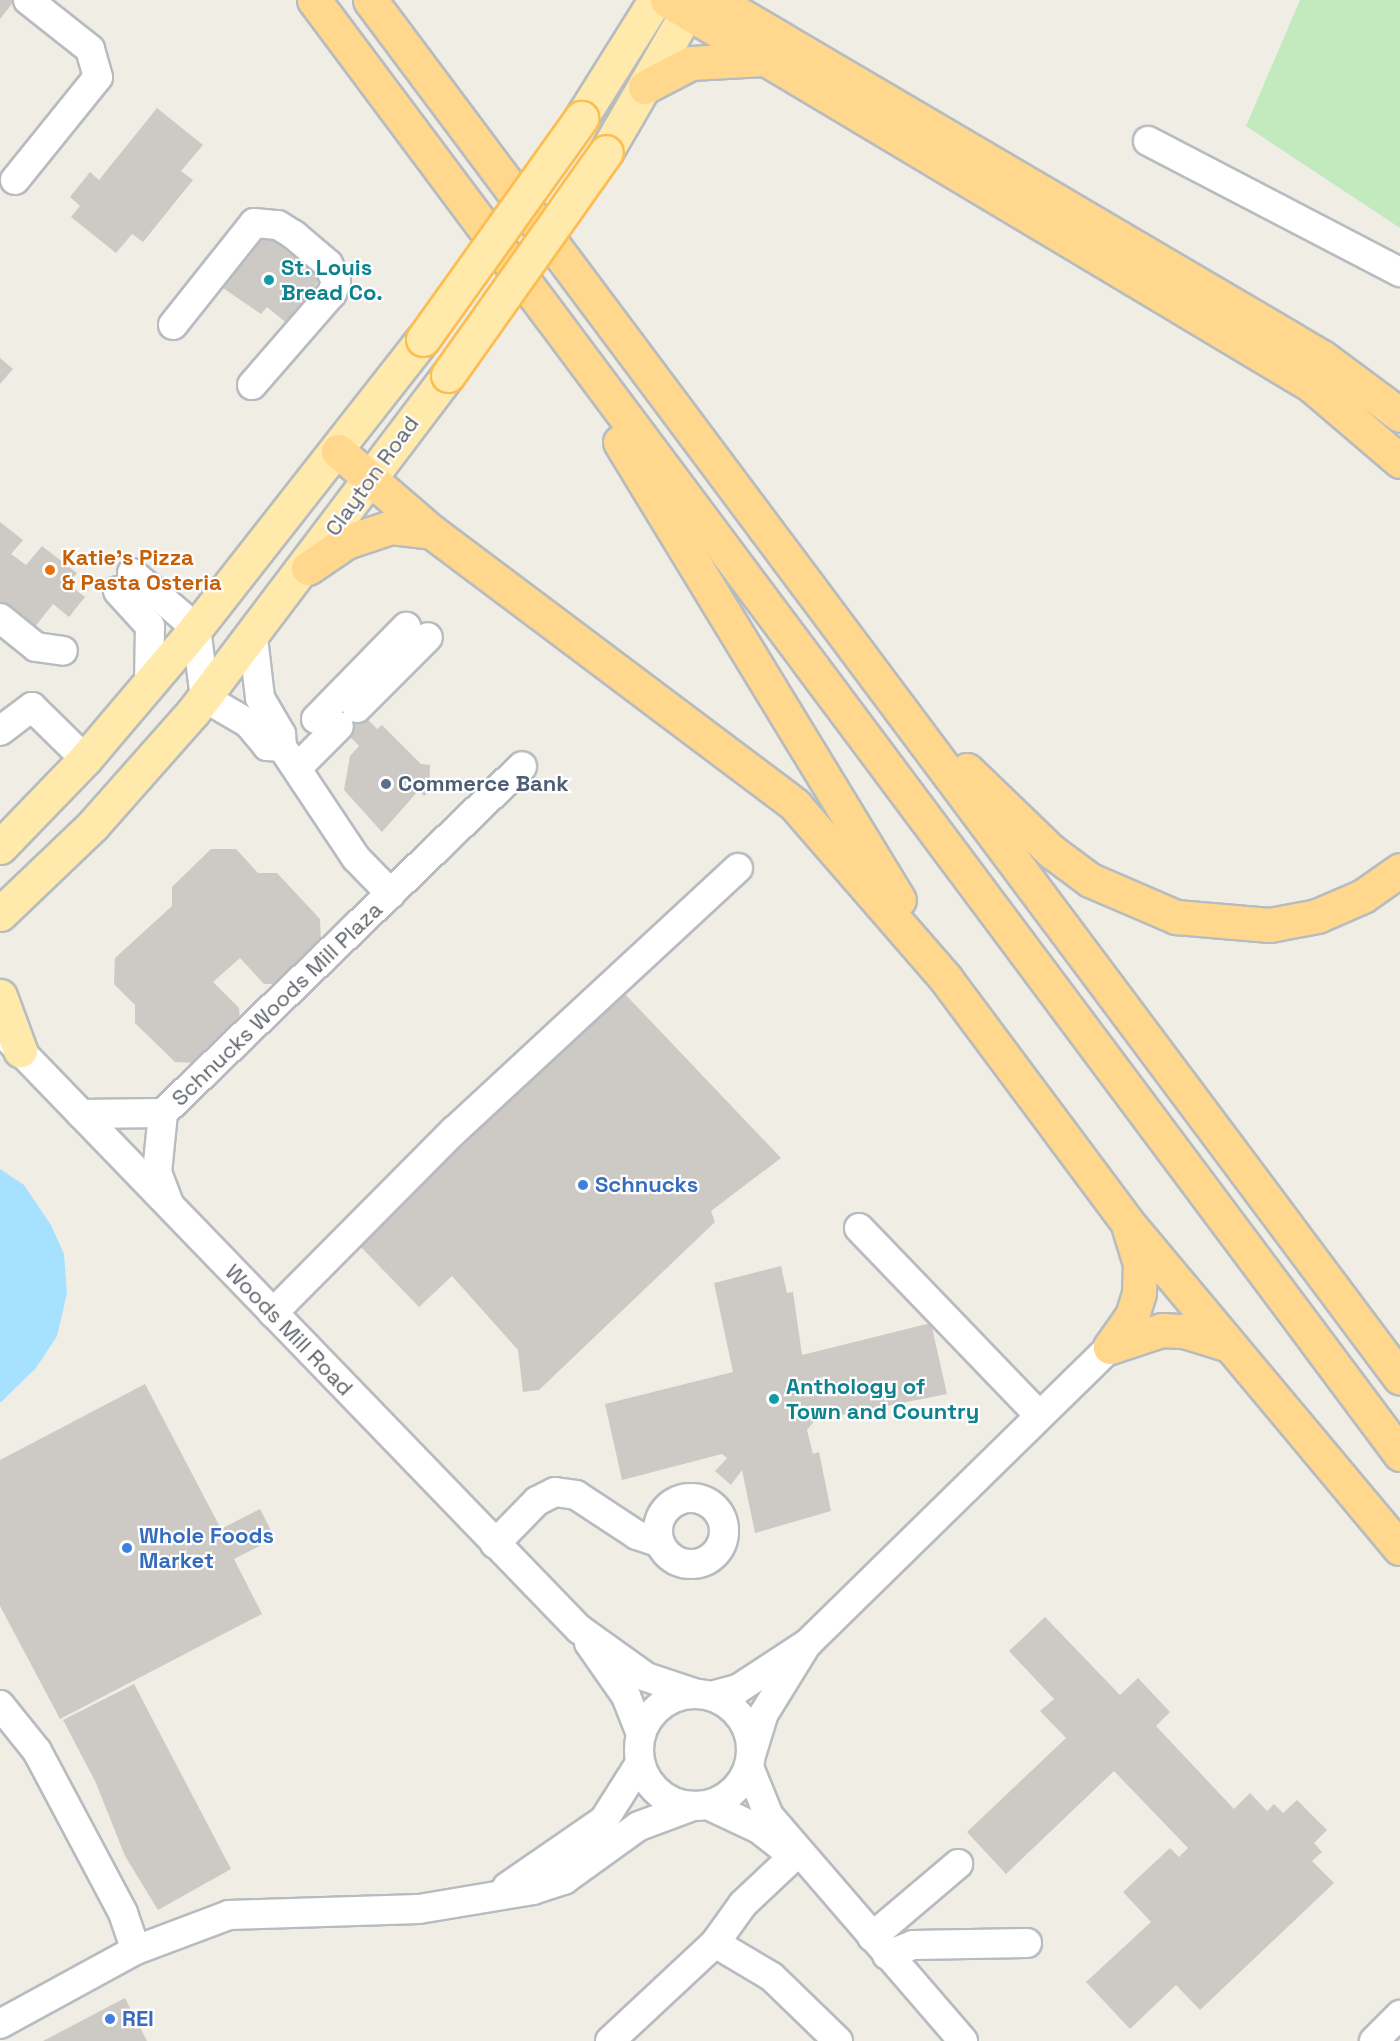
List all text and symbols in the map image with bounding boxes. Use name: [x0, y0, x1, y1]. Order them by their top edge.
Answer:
place label: St. Louis Bread Co.: [281, 254, 383, 306]
marker: St. Louis Bread Co.: [262, 273, 276, 287]
street label: Clayton Road: [320, 411, 424, 541]
place label: Katie's Pizza & Pasta Osteria: [62, 544, 222, 596]
marker: Katie's Pizza & Pasta Osteria: [43, 563, 57, 577]
place label: Commerce Bank: [398, 771, 569, 797]
marker: Commerce Bank: [379, 777, 393, 791]
street label: Schnucks Woods Mill Plaza: [166, 896, 388, 1112]
place label: Schnucks: [595, 1172, 698, 1198]
marker: Schnucks: [576, 1178, 590, 1192]
street label: Woods Mill Road: [220, 1259, 358, 1401]
place label: Anthology of Town and Country: [786, 1373, 979, 1424]
marker: Anthology of Town and Country: [767, 1392, 781, 1406]
place label: Whole Foods Market: [139, 1522, 274, 1574]
marker: Whole Foods Market: [120, 1541, 134, 1555]
place label: REI: [122, 2006, 154, 2032]
marker: REI: [103, 2012, 117, 2026]

